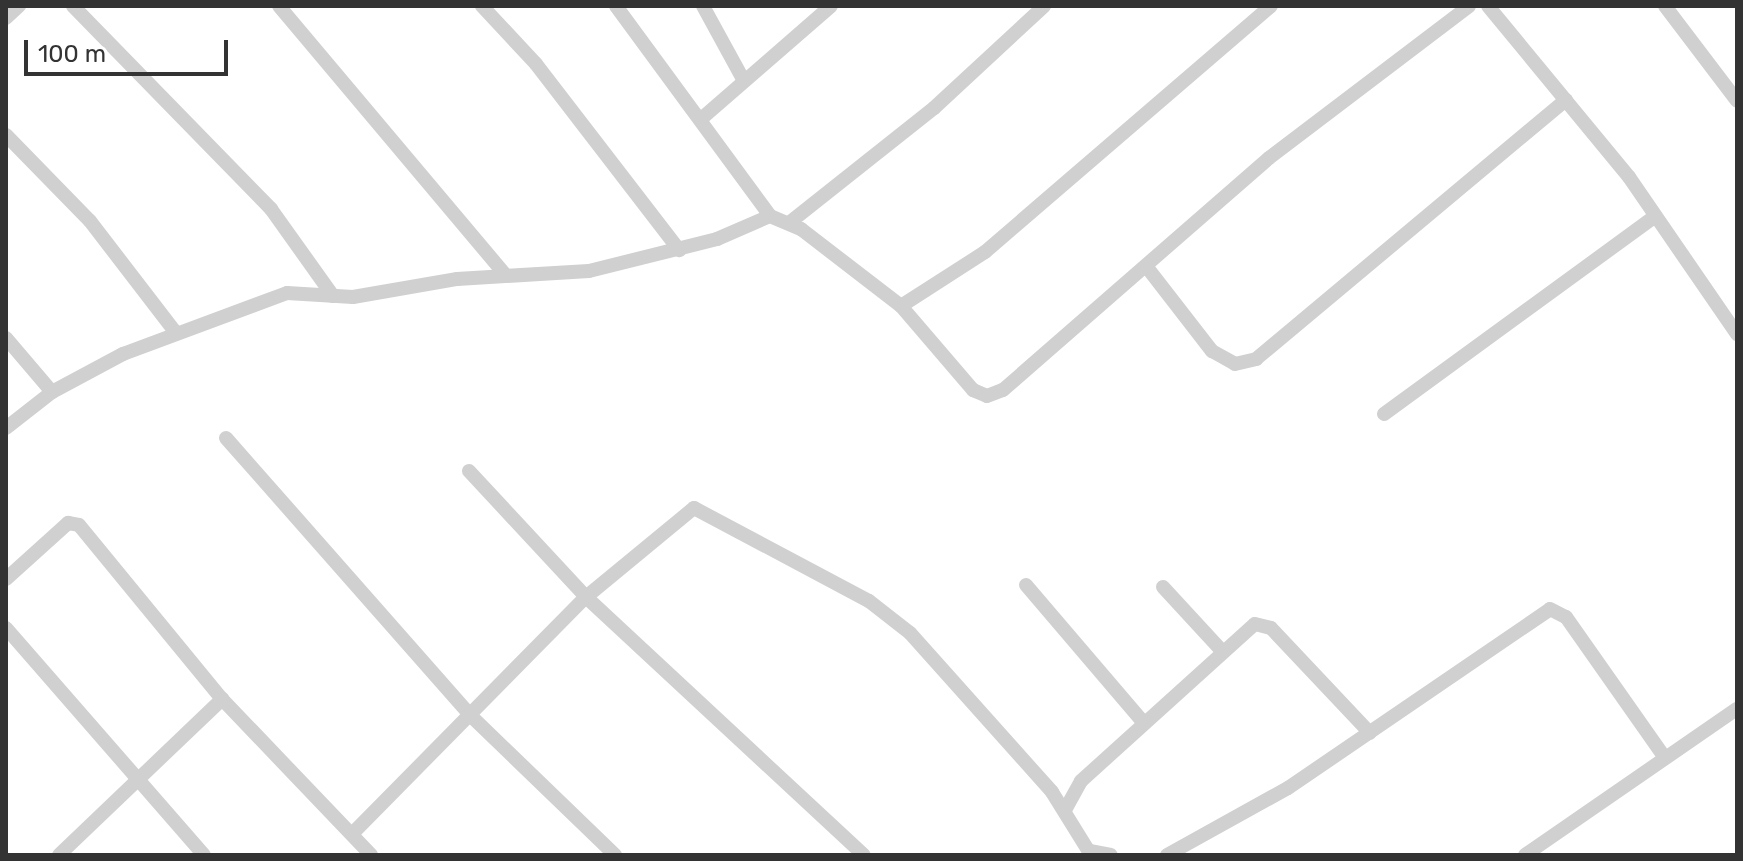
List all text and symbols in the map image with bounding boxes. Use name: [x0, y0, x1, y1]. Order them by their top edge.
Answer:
scale bar: [28, 24, 232, 74]
text: 100 m: [38, 40, 106, 68]

